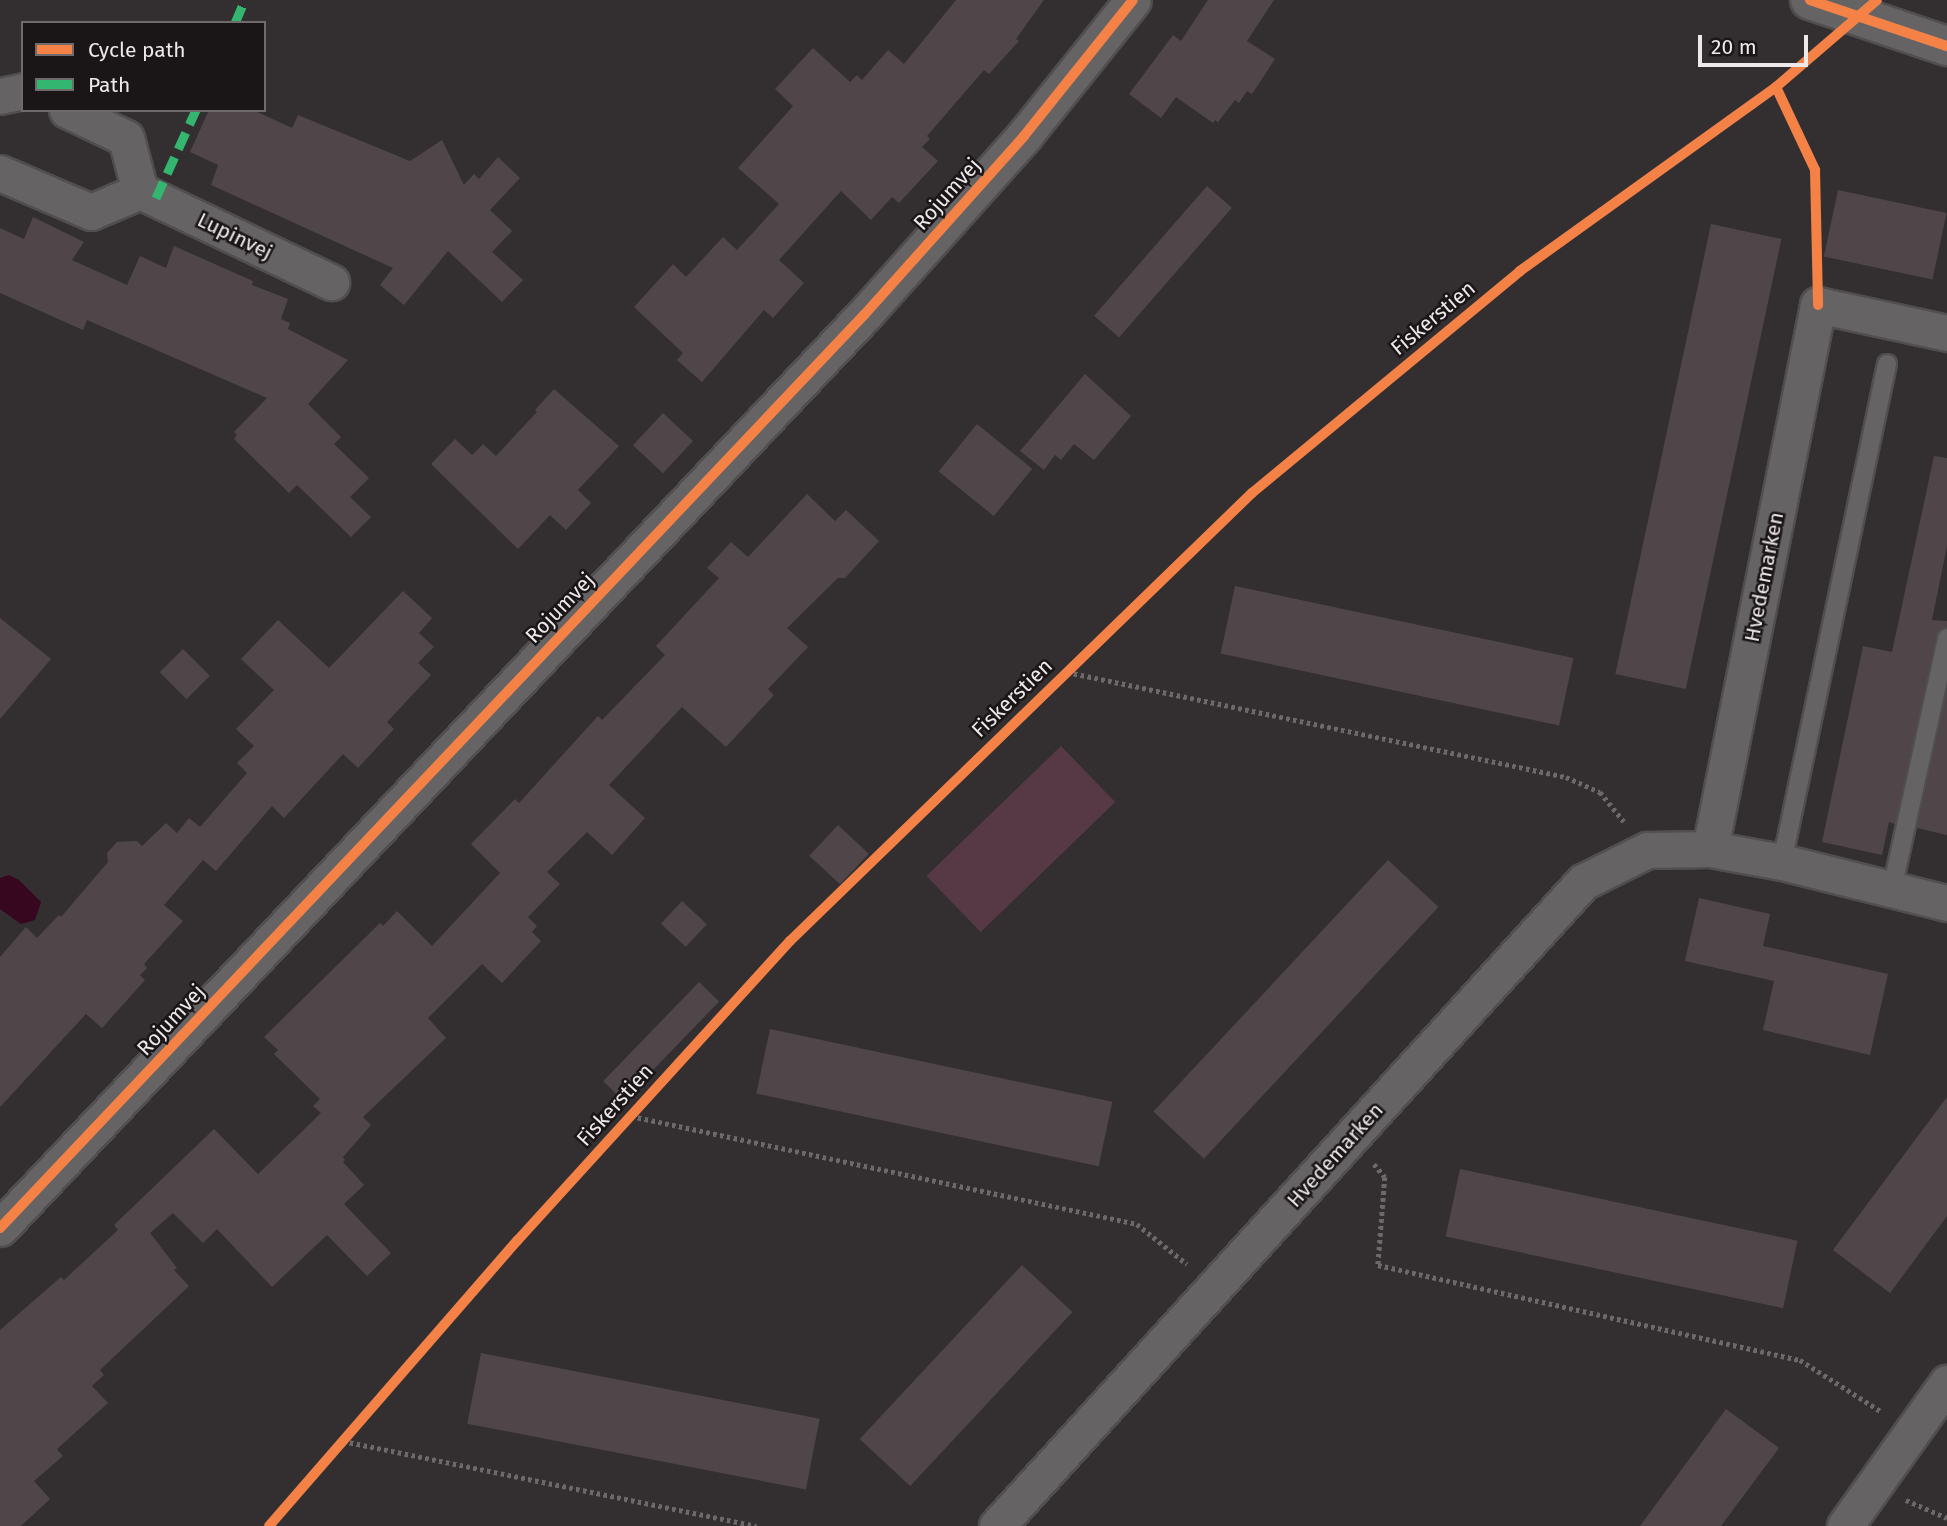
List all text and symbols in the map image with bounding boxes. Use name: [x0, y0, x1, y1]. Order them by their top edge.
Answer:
legend: [21, 21, 266, 112]
scale bar: [1702, 21, 1812, 65]
text: 20 m: [1711, 34, 1757, 60]
text: Cycle path: [88, 37, 186, 63]
text: Path: [88, 72, 130, 98]
street label: Rojumvej: [908, 153, 986, 235]
street label: Lupinvej: [193, 207, 277, 265]
street label: Fiskerstien: [1386, 276, 1480, 360]
street label: Hvedemarken: [1739, 510, 1789, 644]
street label: Rojumvej: [520, 568, 600, 648]
street label: Fiskerstien: [967, 653, 1057, 743]
street label: Rojumvej: [132, 979, 210, 1061]
street label: Fiskerstien: [571, 1059, 659, 1151]
street label: Hvedemarken: [1282, 1098, 1388, 1212]

